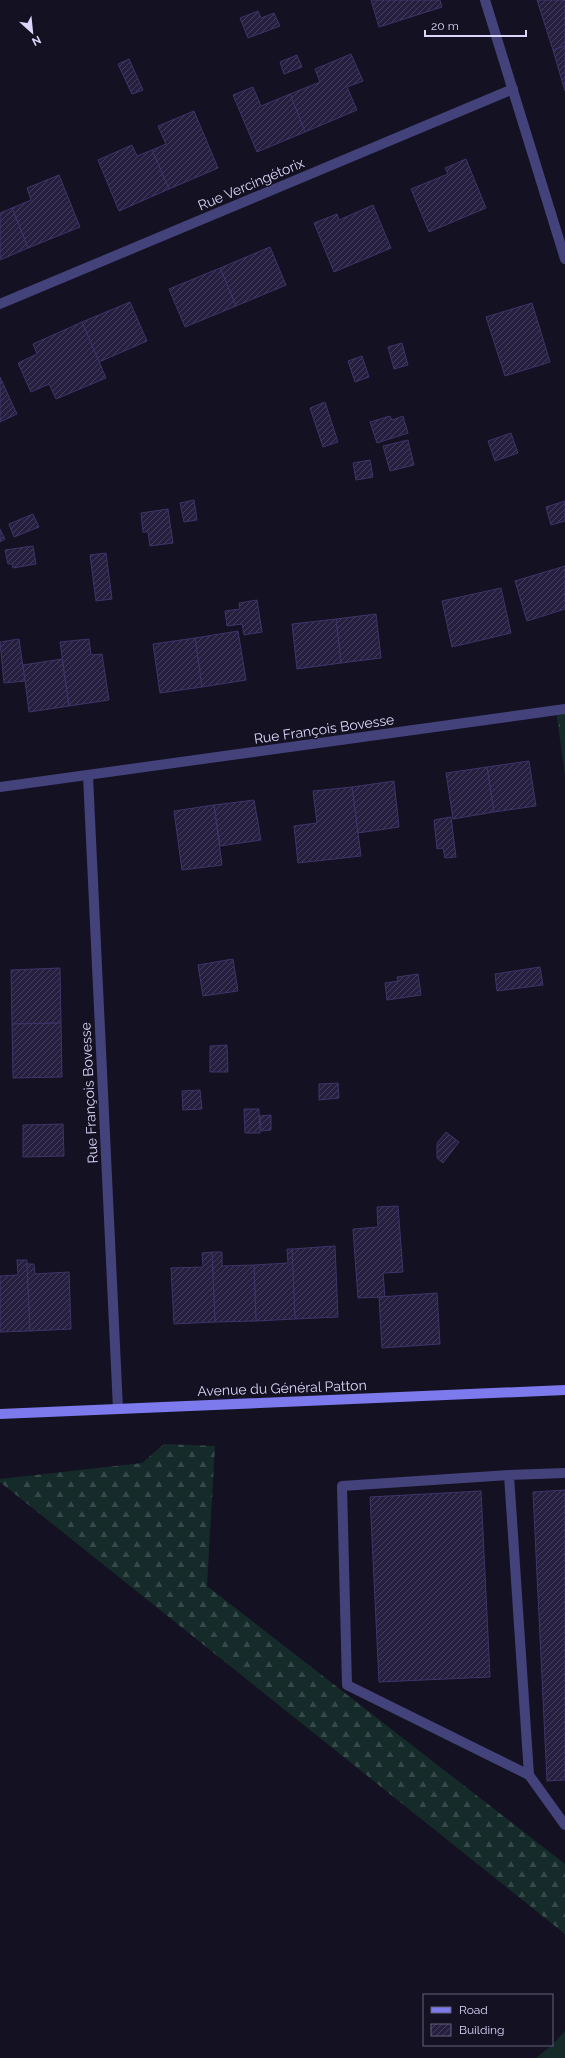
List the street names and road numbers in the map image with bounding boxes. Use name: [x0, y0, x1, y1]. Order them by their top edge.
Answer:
street label: Rue Vercingétorix: [196, 154, 306, 214]
street label: Rue François Bovesse: [253, 711, 395, 747]
street label: Rue François Bovesse: [77, 1022, 101, 1164]
street label: Avenue du Général Patton: [197, 1377, 367, 1399]

